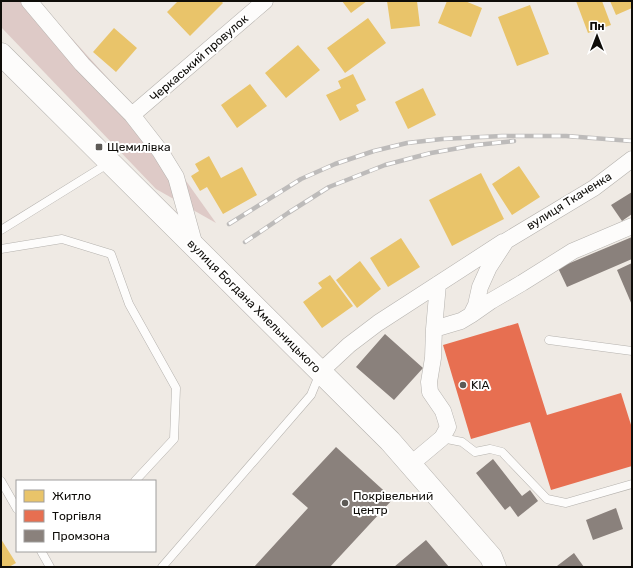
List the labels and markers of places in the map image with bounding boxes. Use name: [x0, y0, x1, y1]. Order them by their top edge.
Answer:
place label: Щемилівка: [107, 140, 171, 154]
marker: Щемилівка: [94, 142, 104, 152]
place label: KIA: [471, 378, 490, 392]
marker: KIA: [458, 380, 468, 390]
place label: Покрівельний центр: [353, 489, 433, 517]
marker: Покрівельний центр: [340, 498, 350, 508]

